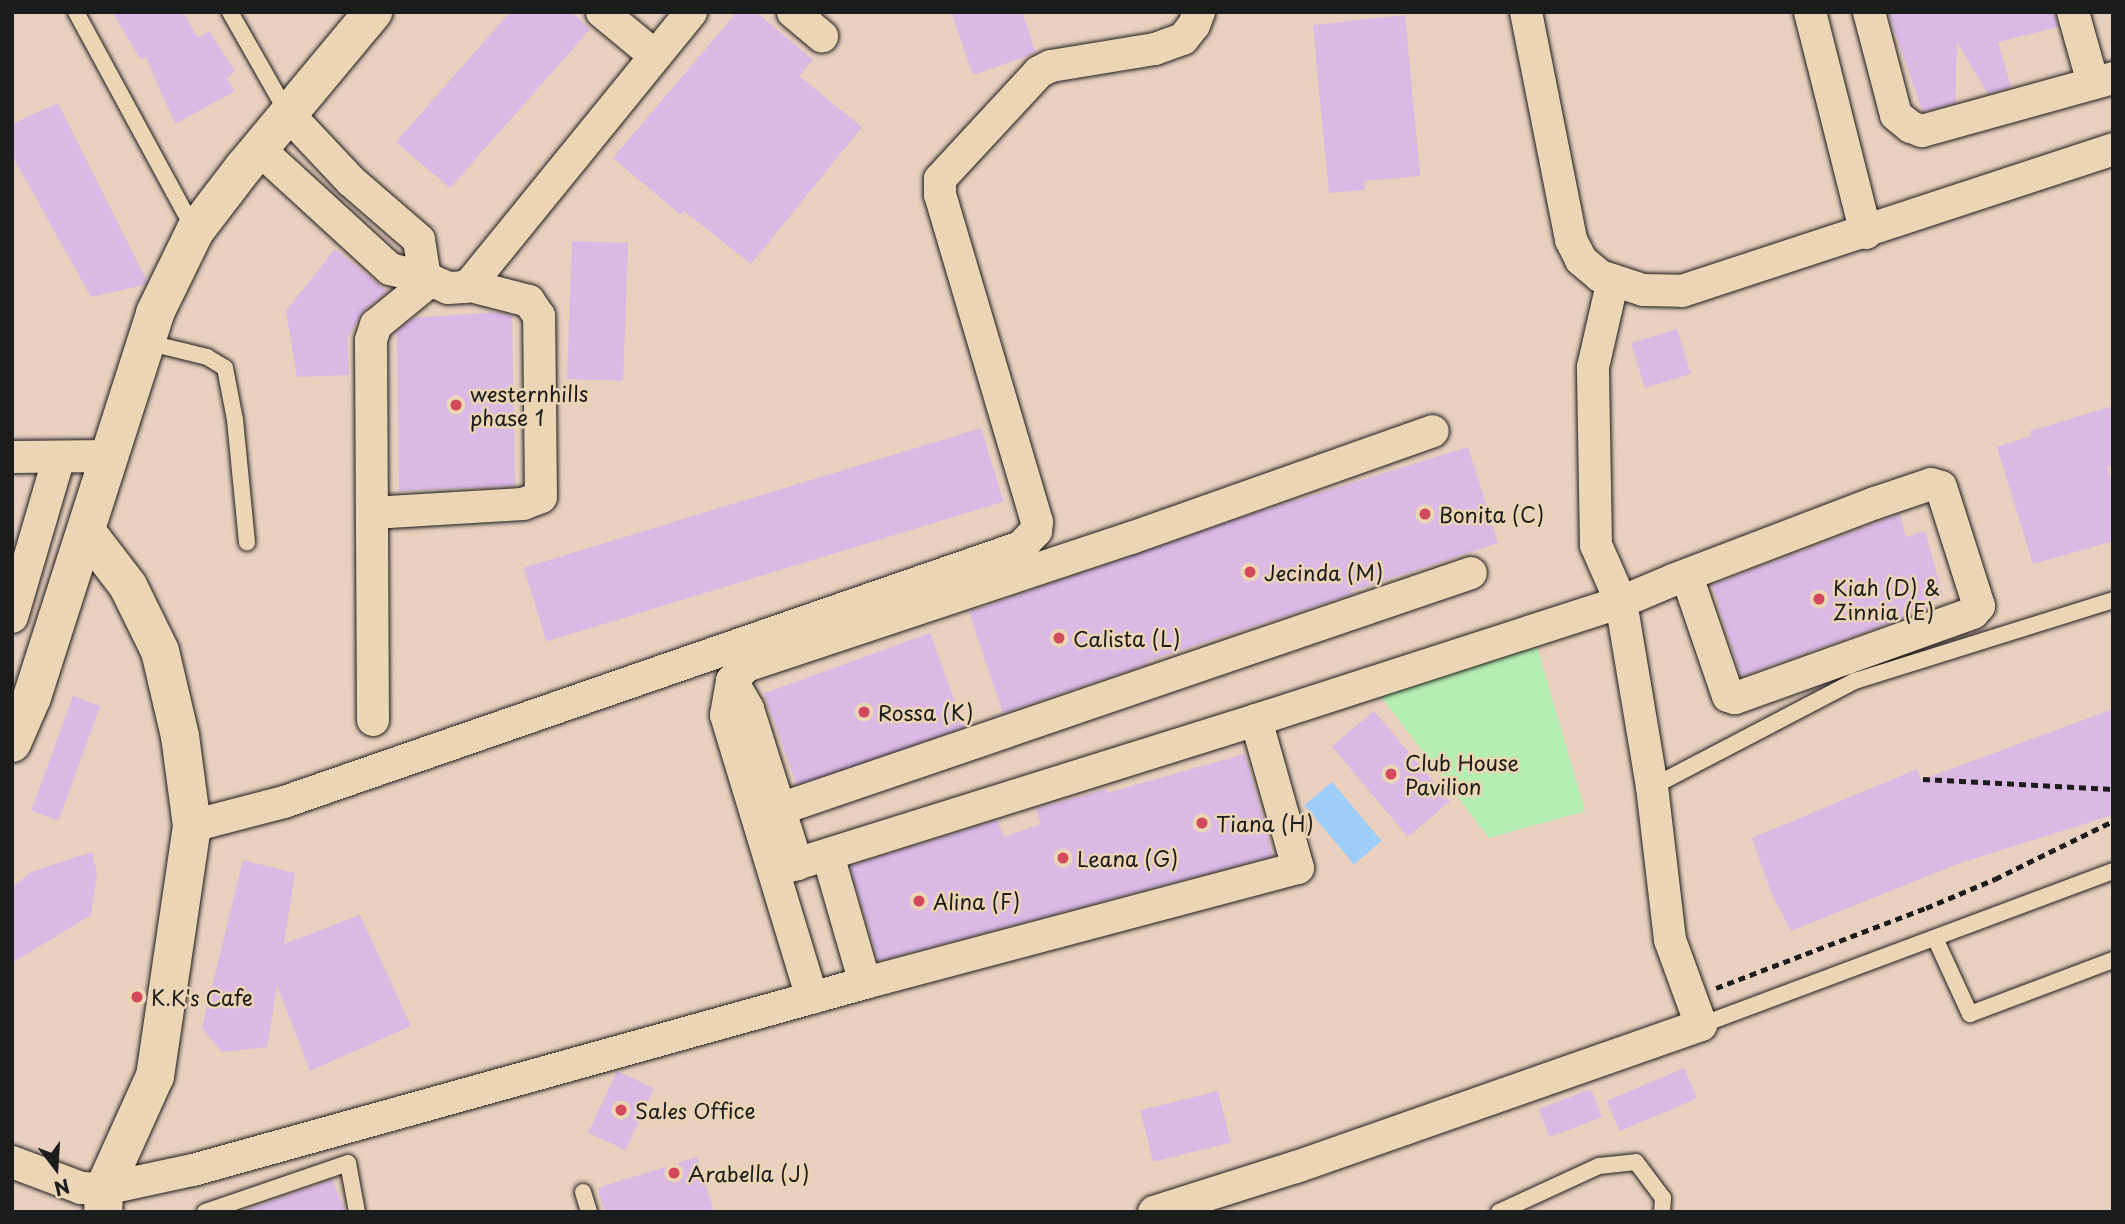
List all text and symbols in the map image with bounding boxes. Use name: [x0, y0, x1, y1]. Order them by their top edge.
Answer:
place label: westernhills phase 1: [470, 380, 588, 430]
marker: westernhills phase 1: [448, 397, 464, 413]
place label: Bonita (C): [1439, 501, 1545, 527]
marker: Bonita (C): [1417, 506, 1433, 522]
place label: Jecinda (M): [1264, 559, 1383, 585]
marker: Jecinda (M): [1242, 564, 1258, 580]
place label: Kiah (D) & Zinnia (E): [1833, 574, 1941, 624]
marker: Kiah (D) & Zinnia (E): [1811, 591, 1827, 607]
place label: Calista (L): [1073, 625, 1180, 651]
marker: Calista (L): [1051, 630, 1067, 646]
place label: Rossa (K): [878, 699, 974, 725]
marker: Rossa (K): [856, 704, 872, 720]
place label: Club House Pavilion: [1405, 749, 1518, 799]
marker: Club House Pavilion: [1383, 766, 1399, 782]
place label: Tiana (H): [1216, 810, 1314, 836]
marker: Tiana (H): [1194, 815, 1210, 831]
place label: Leana (G): [1077, 845, 1179, 871]
marker: Leana (G): [1055, 850, 1071, 866]
place label: Alina (F): [933, 888, 1021, 914]
marker: Alina (F): [911, 893, 927, 909]
place label: K.K's Cafe: [151, 984, 254, 1010]
marker: K.K's Cafe: [129, 989, 145, 1005]
place label: Sales Office: [635, 1097, 757, 1123]
marker: Sales Office: [613, 1102, 629, 1118]
north arrow: [21, 1133, 91, 1203]
place label: Arabella (J): [688, 1160, 810, 1186]
marker: Arabella (J): [666, 1165, 682, 1181]
text: N: [51, 1172, 73, 1204]

